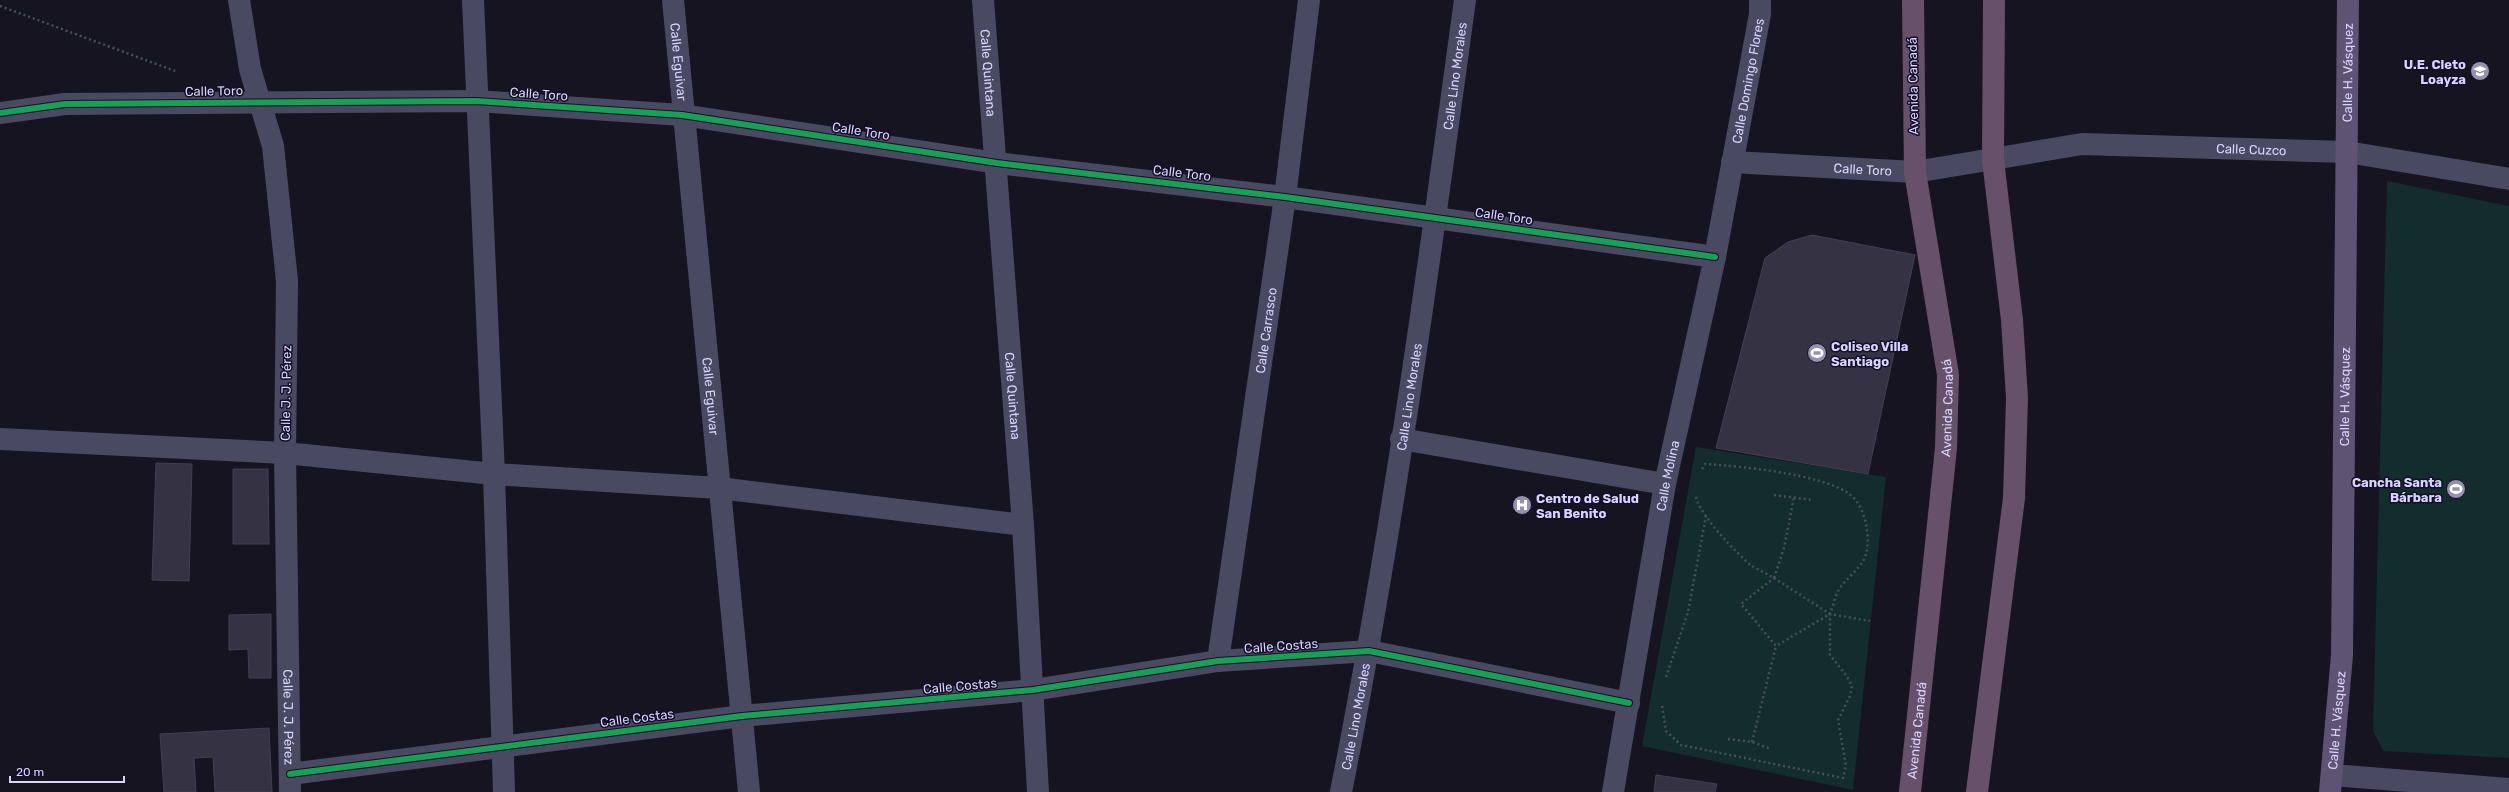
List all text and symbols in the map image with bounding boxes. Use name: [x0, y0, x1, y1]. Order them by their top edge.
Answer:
street label: Calle Domingo Flores: [1729, 17, 1767, 145]
street label: Calle Lino Morales: [1440, 21, 1469, 131]
street label: Calle Eguivar: [668, 22, 690, 101]
street label: Calle H. Vásquez: [2339, 23, 2355, 122]
street label: Calle Quintana: [978, 29, 999, 117]
street label: Avenida Canadá: [1905, 37, 1921, 135]
place label: U.E. Cleto Loayza: [2404, 57, 2466, 87]
school or university icon: U.E. Cleto Loayza: [2469, 60, 2491, 82]
street label: Calle Toro: [185, 83, 243, 99]
street label: Calle Toro: [509, 84, 569, 104]
street label: Calle Toro: [831, 119, 891, 143]
street label: Calle Cuzco: [2216, 141, 2287, 158]
street label: Calle Toro: [1833, 160, 1892, 178]
street label: Calle Toro: [1152, 162, 1212, 184]
street label: Calle Toro: [1474, 205, 1534, 227]
street label: Calle Carrasco: [1252, 286, 1279, 374]
place label: Coliseo Villa Santiago: [1831, 339, 1909, 369]
street label: Calle Lino Morales: [1393, 342, 1425, 452]
sports icon: Coliseo Villa Santiago: [1806, 342, 1828, 364]
street label: Calle J. J. Pérez: [278, 345, 294, 441]
street label: Calle H. Vásquez: [2336, 347, 2352, 446]
street label: Calle Quintana: [1002, 352, 1024, 440]
street label: Calle Eguivar: [700, 356, 722, 436]
street label: Avenida Canadá: [1938, 358, 1956, 457]
street label: Calle Molina: [1653, 439, 1682, 512]
place label: Cancha Santa Bárbara: [2352, 475, 2442, 505]
sports icon: Cancha Santa Bárbara: [2445, 478, 2467, 500]
place label: Centro de Salud San Benito: [1536, 491, 1639, 521]
hospital icon: Centro de Salud San Benito: [1511, 494, 1533, 516]
street label: Calle Costas: [1243, 636, 1319, 656]
street label: Calle Lino Morales: [1338, 661, 1373, 771]
street label: Calle J. J. Pérez: [281, 669, 297, 765]
street label: Calle H. Vásquez: [2324, 670, 2348, 770]
street label: Calle Costas: [922, 675, 998, 697]
street label: Avenida Canadá: [1904, 681, 1929, 780]
street label: Calle Costas: [599, 706, 675, 730]
scale bar: [10, 758, 124, 784]
text: 20 m: [16, 765, 44, 779]

